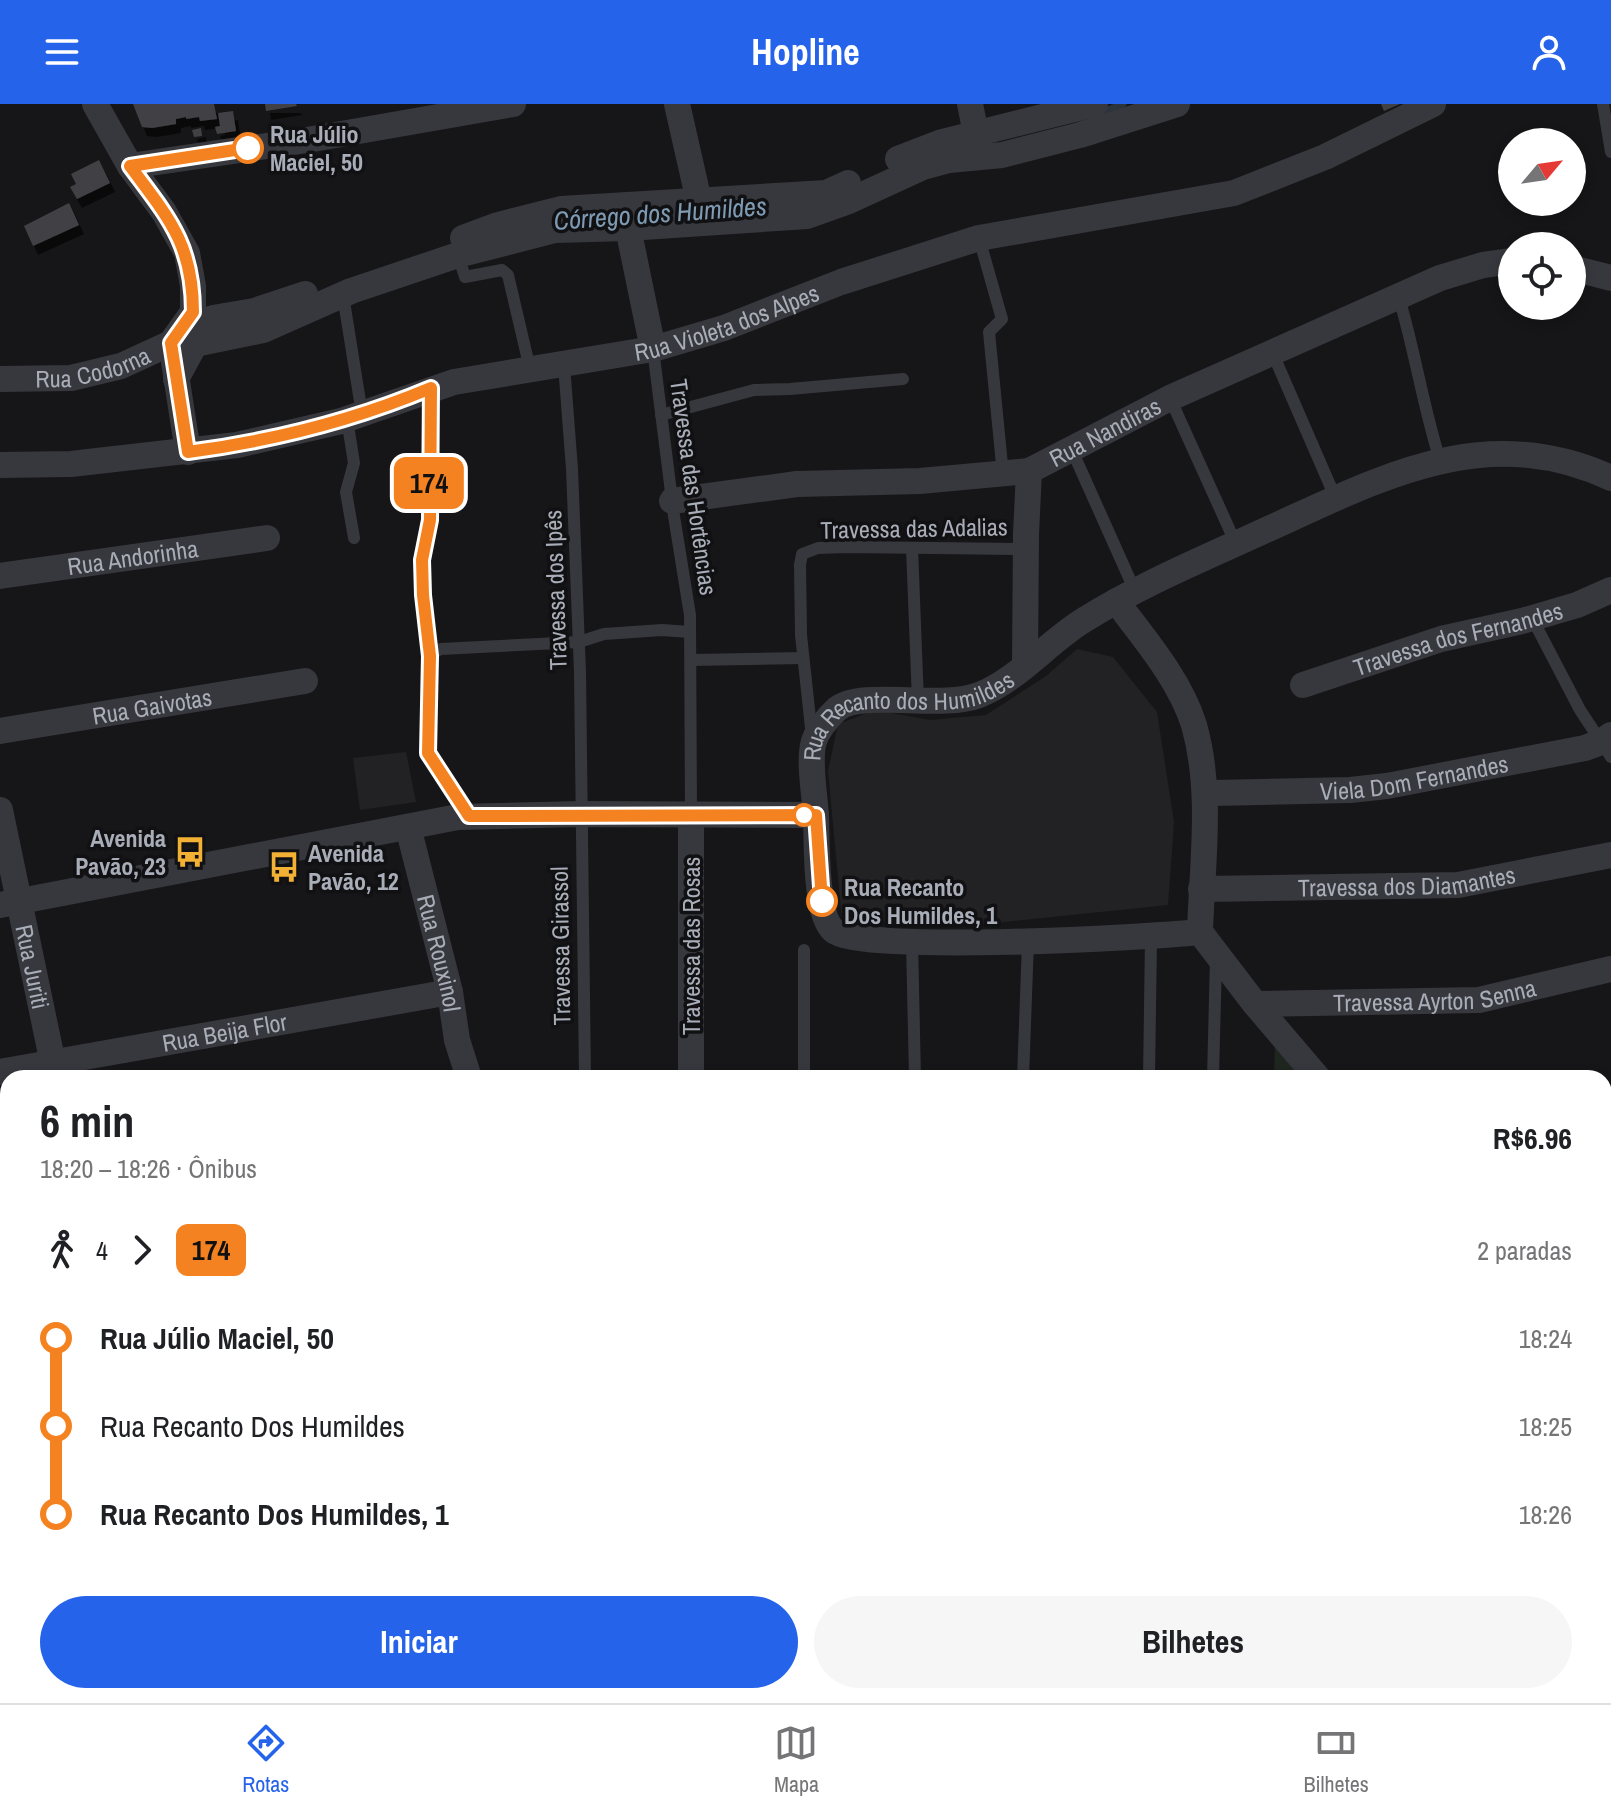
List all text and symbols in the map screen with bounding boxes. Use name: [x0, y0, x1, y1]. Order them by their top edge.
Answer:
text: Hopline: [751, 28, 860, 76]
icon: menu: [40, 30, 84, 74]
icon: person: [1527, 30, 1571, 74]
place label: Rua Júlio Maciel, 50: [270, 118, 363, 178]
north arrow: [1498, 128, 1586, 216]
map controls: [1498, 128, 1586, 320]
marker: Rua Júlio Maciel, 50: [233, 133, 263, 163]
water label: Córrego dos Humildes: [552, 188, 768, 238]
button: locate: [1498, 232, 1586, 320]
street label: Rua Violeta dos Alpes: [632, 276, 824, 368]
street label: Rua Codorna: [35, 339, 155, 394]
street label: Travessa das Hortências: [663, 377, 725, 597]
street label: Rua Nandiras: [1043, 390, 1166, 474]
line badge: 174: [383, 457, 475, 509]
text: 174: [410, 464, 448, 502]
street label: Travessa dos Ipês: [536, 509, 574, 671]
street label: Travessa das Adalias: [820, 510, 1008, 546]
street label: Rua Andorinha: [65, 532, 200, 582]
street label: Travessa dos Fernandes: [1349, 594, 1566, 683]
street label: Rua Recanto dos Humildes: [795, 664, 1020, 762]
street label: Rua Gaivotas: [90, 681, 214, 732]
street label: Viela Dom Fernandes: [1319, 747, 1511, 807]
unlabelled marker: [793, 804, 815, 826]
place label: Avenida Pavão, 23: [75, 822, 166, 882]
bus stop icon: Avenida Pavão, 23: [173, 835, 207, 869]
place label: Avenida Pavão, 12: [308, 837, 399, 897]
bus stop icon: Avenida Pavão, 12: [267, 850, 301, 884]
street label: Travessa das Rosas: [675, 857, 707, 1035]
street label: Travessa dos Diamantes: [1298, 858, 1518, 903]
street label: Travessa Girassol: [543, 866, 577, 1026]
place label: Rua Recanto Dos Humildes, 1: [844, 871, 997, 931]
marker: Rua Recanto Dos Humildes, 1: [807, 886, 837, 916]
street label: Rua Rouxinol: [410, 891, 469, 1014]
street label: Rua Juriti: [8, 922, 57, 1012]
street label: Travessa Ayrton Senna: [1333, 971, 1539, 1019]
street label: Rua Beija Flor: [160, 1005, 290, 1059]
text: 6 min: [40, 1091, 134, 1151]
text: R$6.96: [1493, 1118, 1572, 1158]
text: 18:20 – 18:26 · Ônibus: [40, 1151, 257, 1186]
icon: walk: [40, 1228, 84, 1272]
icon: forward: [120, 1228, 164, 1272]
text: 174: [192, 1231, 230, 1269]
text: 4: [96, 1233, 108, 1268]
text: 2 paradas: [1477, 1233, 1572, 1268]
text: Rua Júlio Maciel, 50: [100, 1318, 334, 1358]
text: 18:24: [1519, 1321, 1572, 1356]
text: Rua Recanto Dos Humildes: [100, 1406, 405, 1446]
text: 18:25: [1519, 1409, 1572, 1444]
text: Rua Recanto Dos Humildes, 1: [100, 1494, 449, 1534]
text: 18:26: [1519, 1497, 1572, 1532]
button: Iniciar: [40, 1596, 798, 1688]
button: Bilhetes: [814, 1596, 1572, 1688]
tab: Rotas: [242, 1721, 289, 1799]
tab: Mapa: [774, 1721, 819, 1799]
tab: Bilhetes: [1304, 1721, 1369, 1799]

